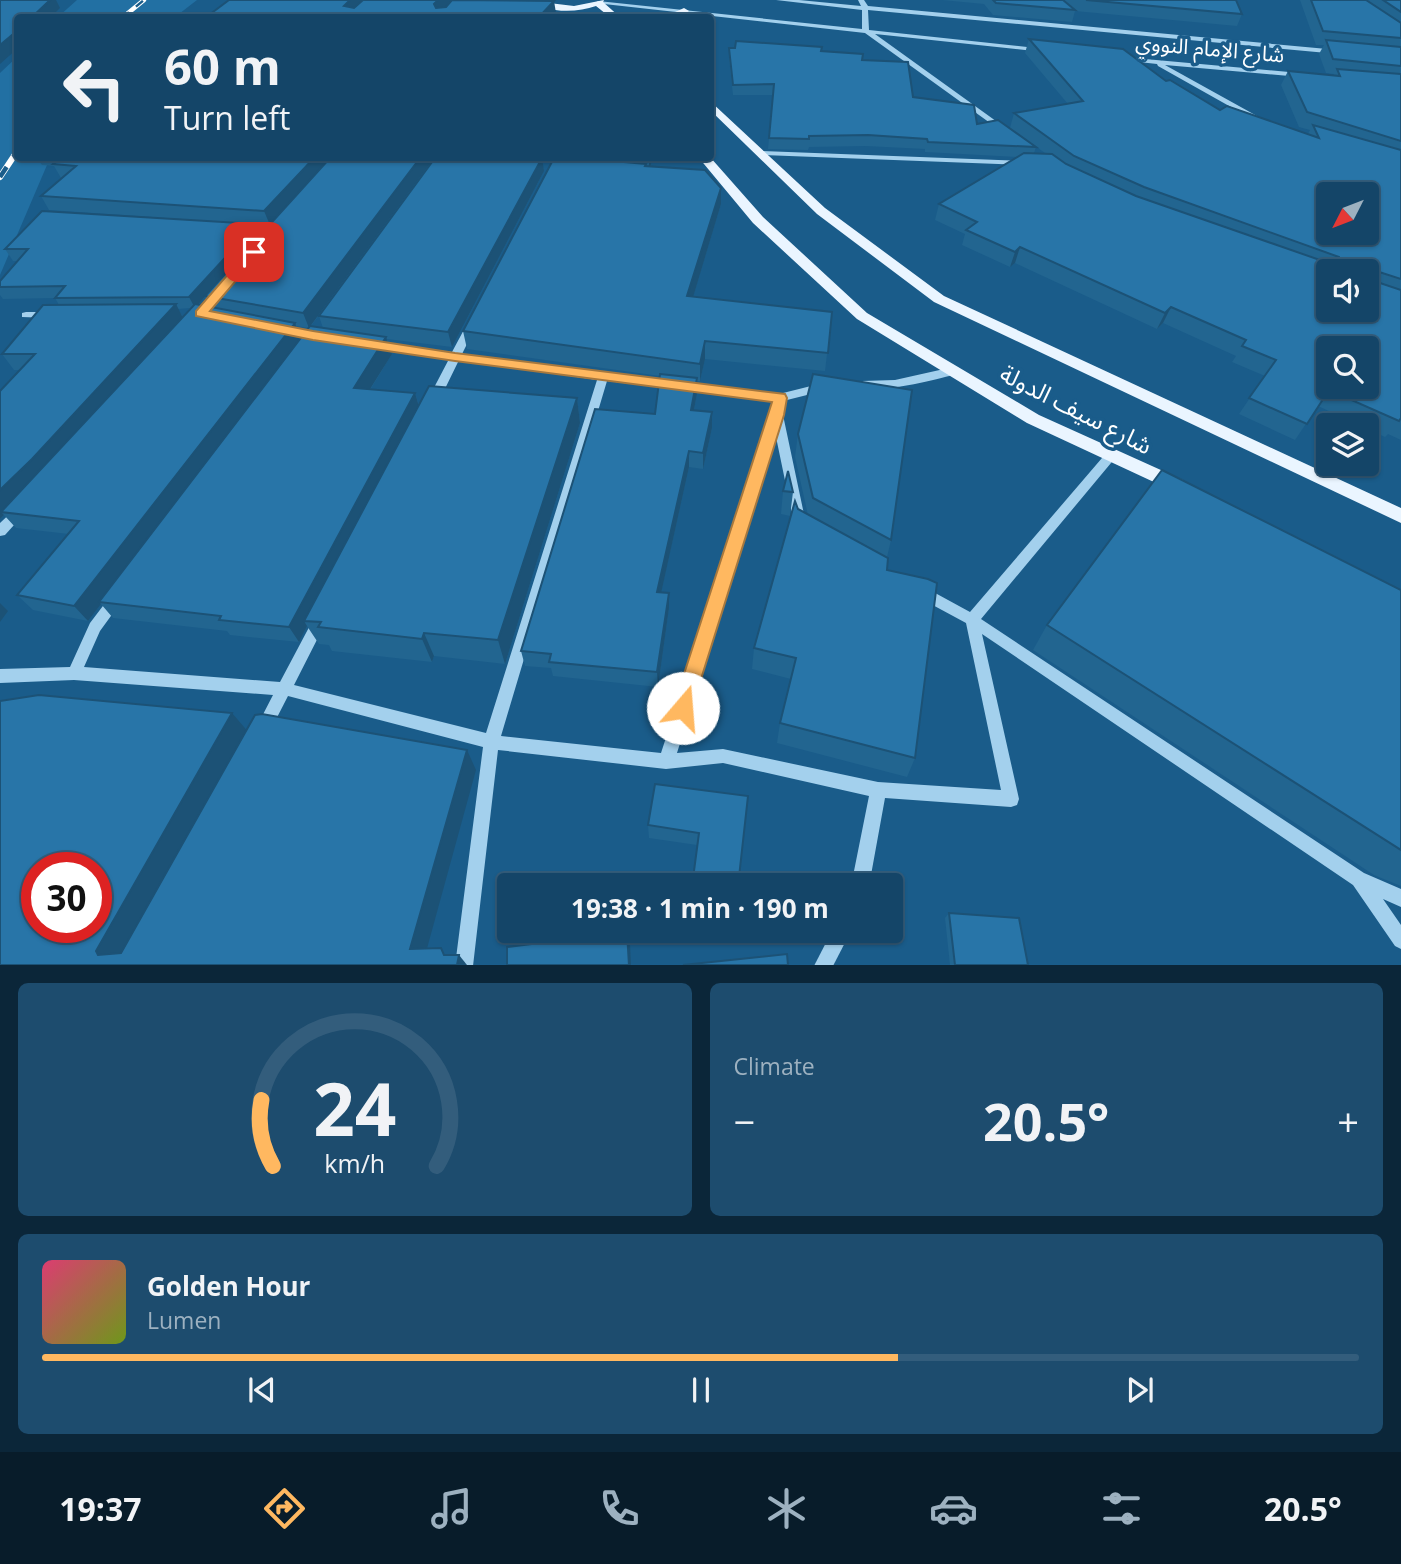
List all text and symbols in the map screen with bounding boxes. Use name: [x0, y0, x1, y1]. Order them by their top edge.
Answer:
street label: شارع الإمام النووي: [1134, 28, 1286, 71]
text: 60 m: [164, 33, 281, 99]
icon: left: [49, 42, 140, 133]
text: Turn left: [164, 96, 290, 139]
north arrow: [1316, 182, 1379, 245]
map controls: [1316, 182, 1379, 476]
pin: [224, 222, 284, 282]
icon: arrive: [235, 233, 273, 271]
button: sound: [1316, 259, 1379, 322]
button: search: [1316, 336, 1379, 399]
street label: شارع سيف الدولة: [994, 356, 1158, 463]
button: layers: [1316, 413, 1379, 476]
position arrow: [646, 671, 720, 745]
speed limit sign: 30: [21, 852, 112, 943]
text: 19:38 · 1 min · 190 m: [571, 890, 829, 926]
text: Climate: [734, 1050, 815, 1082]
text: 24: [313, 1058, 396, 1157]
text: 20.5°: [983, 1085, 1109, 1156]
text: −: [734, 1095, 755, 1147]
text: +: [1337, 1095, 1359, 1147]
text: km/h: [324, 1145, 385, 1179]
text: Golden Hour: [147, 1268, 310, 1304]
text: Lumen: [147, 1304, 221, 1336]
icon: previous: [243, 1371, 281, 1409]
icon: pause: [682, 1371, 720, 1409]
icon: next: [1121, 1371, 1159, 1409]
icon: directions: [260, 1484, 309, 1533]
icon: music: [427, 1484, 476, 1533]
icon: phone: [595, 1484, 644, 1533]
icon: climate: [762, 1484, 811, 1533]
icon: car: [929, 1484, 978, 1533]
icon: filters: [1097, 1484, 1146, 1533]
text: 19:37: [59, 1487, 141, 1530]
text: 20.5°: [1264, 1487, 1342, 1530]

